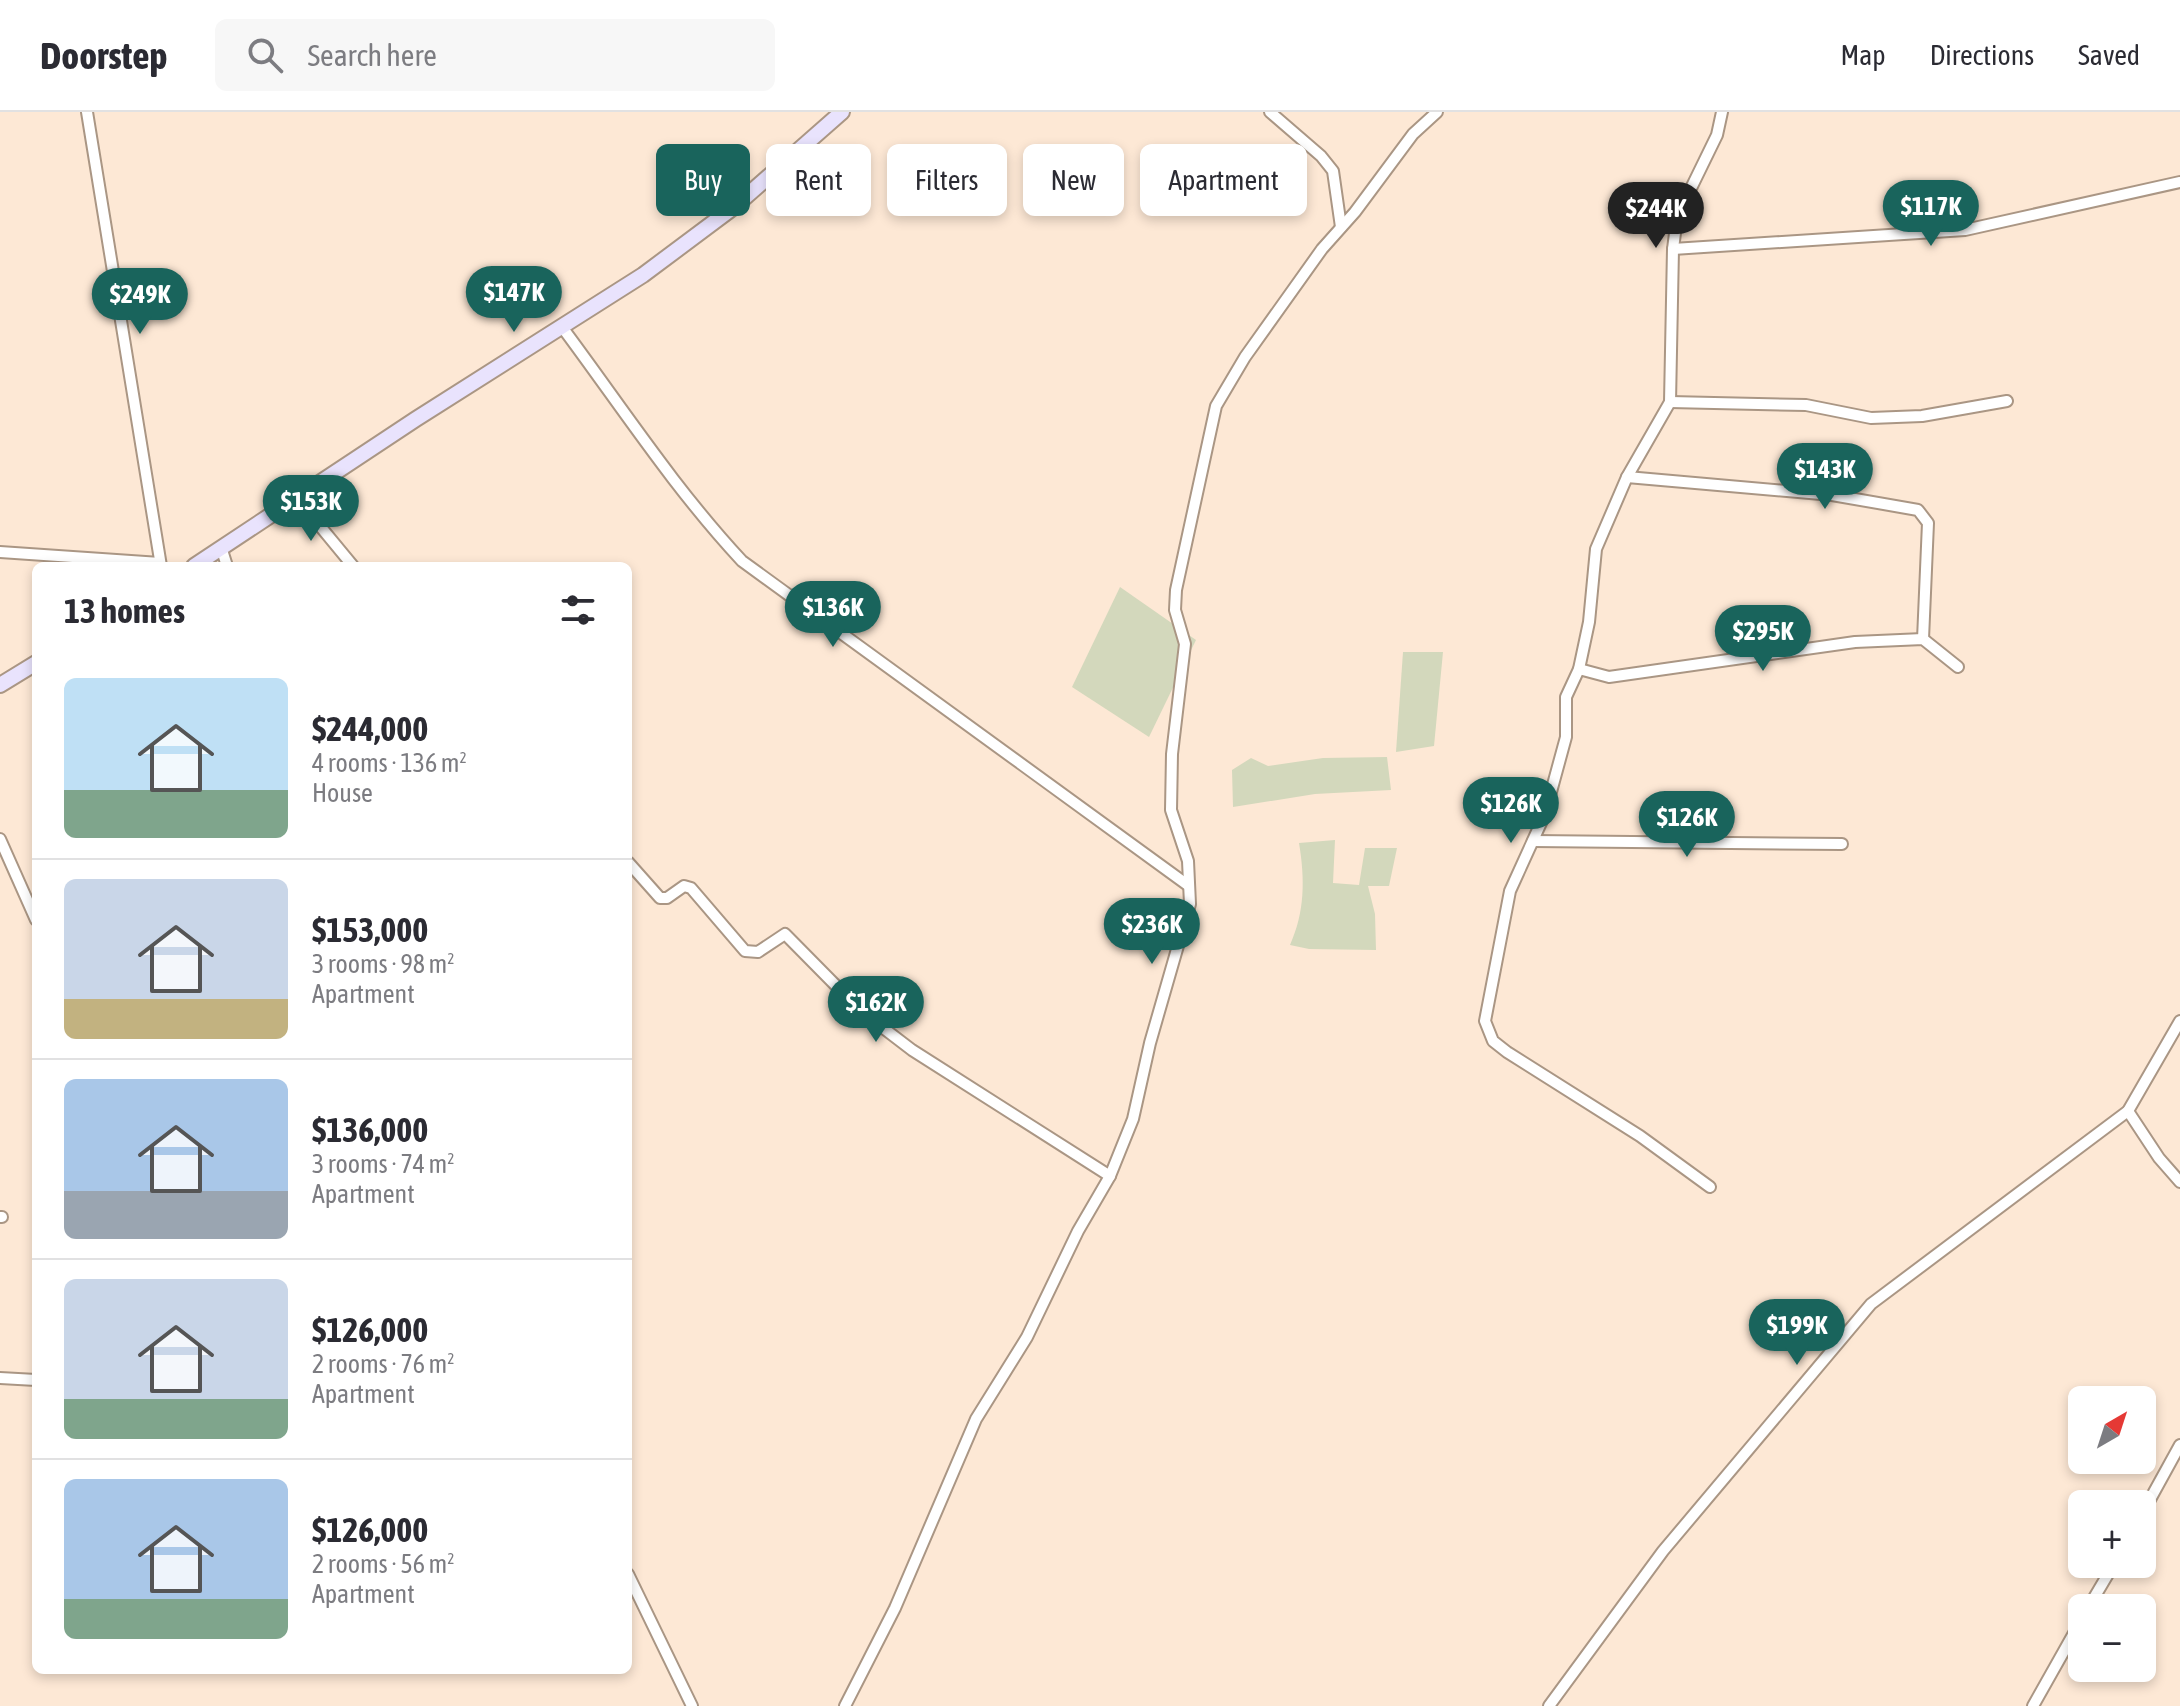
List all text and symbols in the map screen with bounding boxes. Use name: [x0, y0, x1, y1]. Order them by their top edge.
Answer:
search box: [215, 19, 775, 91]
icon: search: [243, 33, 287, 77]
text: Doorstep: [40, 34, 167, 77]
text: Search here: [307, 38, 437, 72]
text: Map: [1841, 39, 1886, 71]
text: Directions: [1930, 39, 2034, 71]
text: Saved: [2078, 39, 2140, 71]
chip: Buy: [656, 144, 750, 216]
chip: Rent: [766, 144, 871, 216]
chip: Filters: [887, 144, 1007, 216]
chip: New: [1023, 144, 1124, 216]
chip: Apartment: [1140, 144, 1307, 216]
pin: $117K: [1875, 180, 1987, 248]
pin: $244K: [1600, 182, 1712, 250]
text: $117K: [1901, 191, 1961, 221]
text: $244K: [1626, 193, 1686, 223]
pin: $147K: [458, 266, 570, 334]
pin: $249K: [84, 268, 196, 336]
text: $147K: [484, 277, 544, 307]
text: $249K: [110, 279, 170, 309]
pin: $143K: [1769, 443, 1881, 511]
text: $143K: [1795, 454, 1855, 484]
pin: $153K: [255, 475, 367, 543]
text: $153K: [281, 486, 341, 516]
pin: $136K: [777, 581, 889, 649]
icon: filters: [556, 588, 600, 632]
text: 13 homes: [64, 591, 185, 630]
text: $136K: [803, 592, 863, 622]
pin: $295K: [1707, 605, 1819, 673]
text: $295K: [1733, 616, 1793, 646]
text: $244,000: [312, 709, 428, 748]
icon: home: [128, 710, 224, 806]
text: 4 rooms · 136 m²: [312, 748, 467, 778]
pin: $126K: [1455, 777, 1567, 845]
text: House: [312, 778, 373, 808]
text: $126K: [1481, 788, 1541, 818]
pin: $126K: [1631, 791, 1743, 859]
text: $126K: [1657, 802, 1717, 832]
pin: $236K: [1096, 898, 1208, 966]
text: $236K: [1122, 909, 1182, 939]
text: $153,000: [312, 910, 428, 949]
icon: home: [128, 911, 224, 1007]
text: 3 rooms · 98 m²: [312, 949, 454, 979]
pin: $162K: [820, 976, 932, 1044]
text: Apartment: [312, 979, 415, 1009]
text: $162K: [846, 987, 906, 1017]
text: $136,000: [312, 1110, 428, 1149]
icon: home: [128, 1111, 224, 1207]
text: 3 rooms · 74 m²: [312, 1149, 454, 1179]
text: Apartment: [312, 1179, 415, 1209]
pin: $199K: [1741, 1299, 1853, 1367]
text: $126,000: [312, 1310, 428, 1349]
text: $199K: [1767, 1310, 1827, 1340]
icon: home: [128, 1311, 224, 1407]
text: 2 rooms · 76 m²: [312, 1349, 454, 1379]
text: Apartment: [312, 1379, 415, 1409]
north arrow: [2068, 1386, 2156, 1474]
map controls: [2068, 1386, 2156, 1682]
button: +: [2068, 1490, 2156, 1578]
text: $126,000: [312, 1510, 428, 1549]
icon: home: [128, 1511, 224, 1607]
text: 2 rooms · 56 m²: [312, 1549, 454, 1579]
text: Apartment: [312, 1579, 415, 1609]
button: −: [2068, 1594, 2156, 1682]

